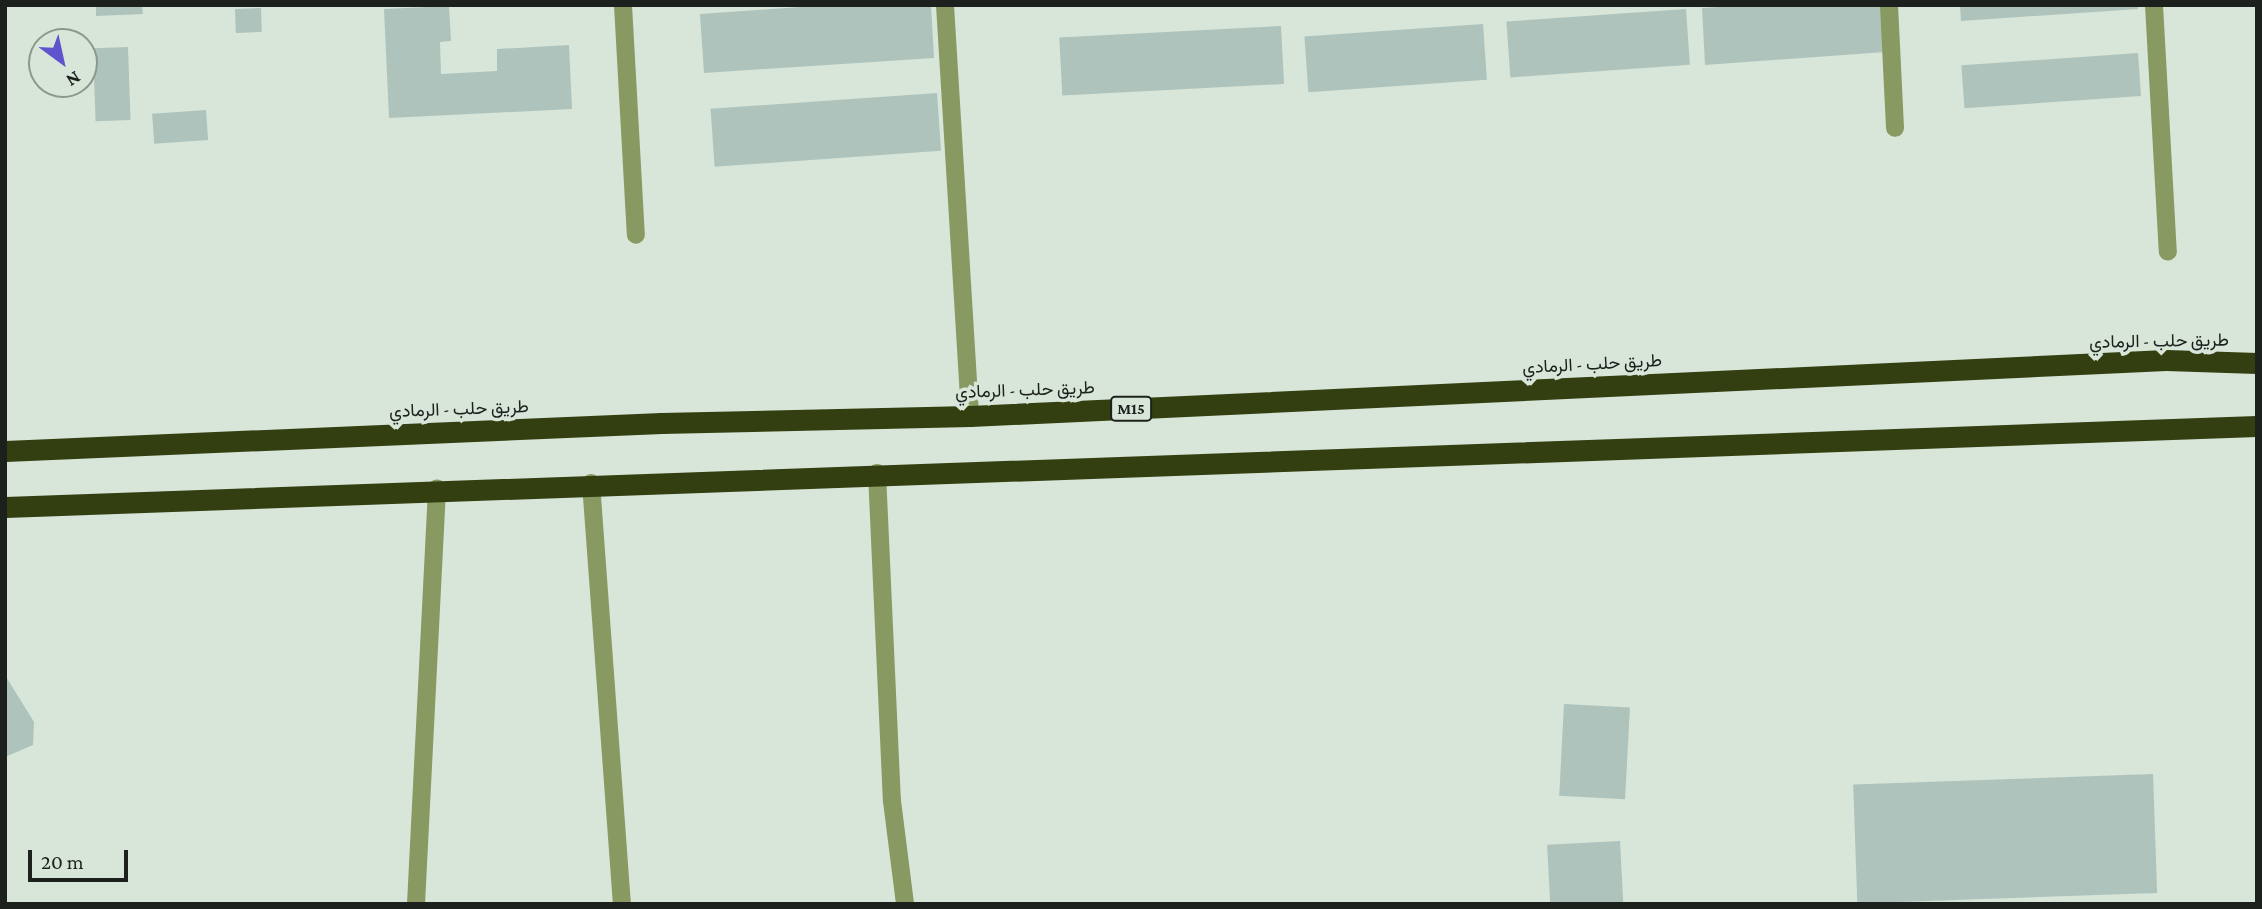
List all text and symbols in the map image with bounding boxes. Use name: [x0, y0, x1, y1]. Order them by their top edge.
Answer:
north arrow: [28, 28, 98, 98]
text: N: [62, 67, 85, 92]
street label: طريق حلب - الرمادي: [2089, 329, 2229, 353]
street label: طريق حلب - الرمادي: [1522, 350, 1662, 378]
street label: طريق حلب - الرمادي: [955, 377, 1095, 403]
street label: طريق حلب - الرمادي: [389, 396, 529, 422]
road number: M15: [1110, 396, 1152, 422]
scale bar: [32, 836, 131, 880]
text: 20 m: [41, 850, 84, 874]

